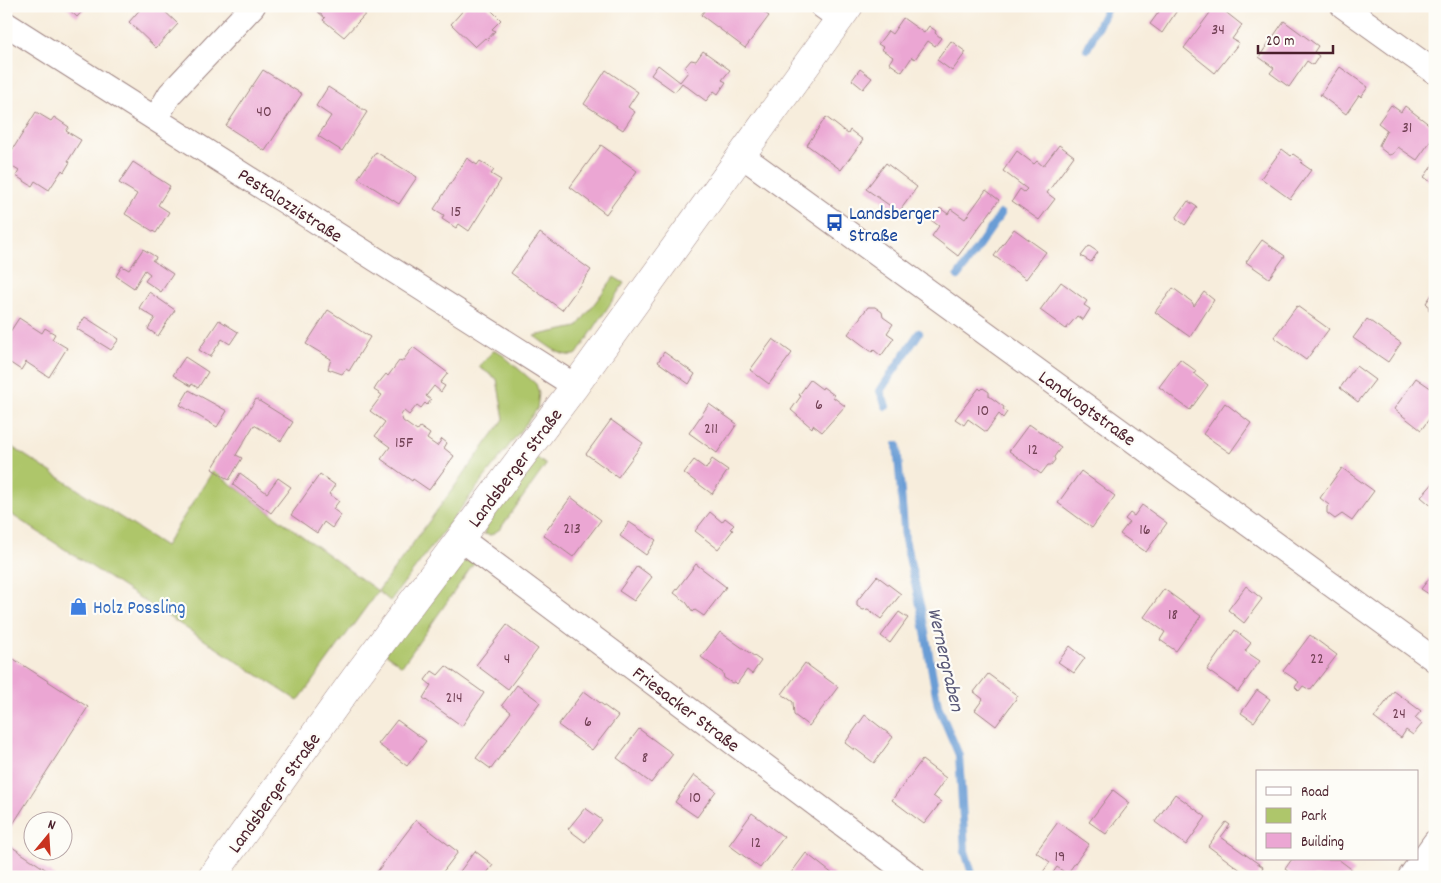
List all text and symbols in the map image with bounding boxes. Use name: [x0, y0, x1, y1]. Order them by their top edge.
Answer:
house number: 34: [1211, 19, 1225, 42]
scale bar: [1258, 22, 1334, 54]
text: 20 m: [1266, 31, 1294, 53]
house number: 40: [256, 101, 272, 124]
house number: 31: [1402, 117, 1412, 140]
street label: Pestalozzistraße: [231, 163, 347, 251]
house number: 15: [451, 201, 461, 224]
place label: Landsberger Straße: [849, 202, 939, 251]
bus stop icon: Landsberger Straße: [825, 213, 845, 233]
street label: Landvogtstraße: [1032, 365, 1140, 454]
house number: 6: [815, 394, 823, 417]
house number: 10: [977, 400, 989, 423]
street label: Landsberger Straße: [463, 404, 571, 534]
house number: 211: [704, 418, 718, 441]
house number: 15F: [395, 432, 413, 455]
house number: 12: [1028, 439, 1038, 462]
house number: 213: [563, 518, 581, 541]
house number: 16: [1139, 519, 1151, 542]
shop icon: Holz Possling: [69, 596, 89, 616]
place label: Holz Possling: [93, 596, 185, 623]
house number: 18: [1168, 604, 1178, 627]
water label: Wernergraben: [919, 605, 970, 715]
house number: 4: [504, 648, 510, 671]
house number: 22: [1310, 648, 1324, 671]
street label: Friesacker Straße: [626, 661, 744, 760]
house number: 214: [445, 687, 463, 710]
house number: 24: [1392, 703, 1406, 726]
house number: 6: [584, 711, 592, 734]
street label: Landsberger Straße: [223, 728, 329, 860]
house number: 8: [642, 747, 648, 770]
legend: [1256, 770, 1418, 860]
text: Road: [1301, 782, 1329, 804]
house number: 10: [689, 787, 701, 810]
text: Park: [1301, 806, 1327, 828]
north arrow: [22, 810, 72, 860]
text: N: [45, 815, 58, 836]
house number: 12: [751, 832, 761, 855]
text: Building: [1301, 832, 1344, 854]
house number: 19: [1055, 846, 1065, 869]

